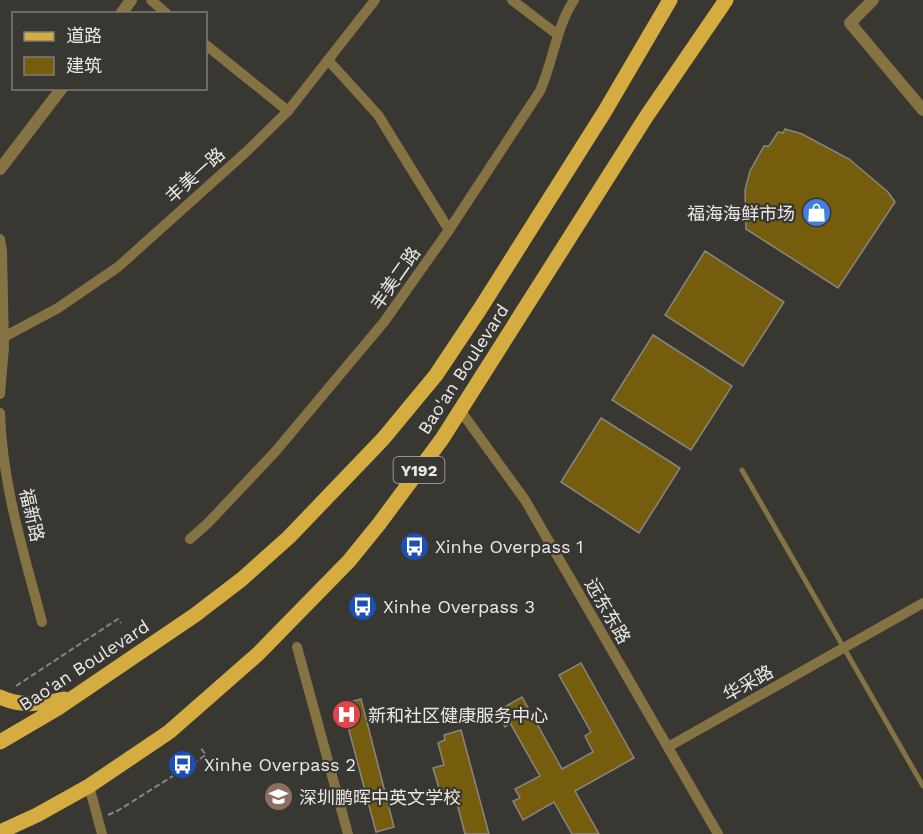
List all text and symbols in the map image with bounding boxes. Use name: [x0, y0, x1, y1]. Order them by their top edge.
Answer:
legend: [12, 12, 207, 90]
text: 道路: [66, 25, 102, 46]
text: 建筑: [66, 55, 102, 76]
street label: 丰美一路: [161, 143, 229, 207]
shop icon: 福海海鲜市场: [800, 197, 832, 229]
place label: 福海海鲜市场: [687, 203, 795, 224]
street label: 丰美二路: [366, 242, 424, 314]
street label: Bao'an Boulevard: [413, 300, 513, 438]
road number: Y192: [394, 457, 444, 483]
street label: 福新路: [16, 486, 48, 544]
bus stop icon: Xinhe Overpass 1: [398, 530, 430, 562]
place label: Xinhe Overpass 1: [435, 536, 583, 557]
street label: 远东东路: [581, 575, 635, 647]
bus stop icon: Xinhe Overpass 3: [346, 590, 378, 622]
place label: Xinhe Overpass 3: [383, 596, 535, 617]
street label: Bao'an Boulevard: [15, 615, 153, 715]
street label: 华采路: [719, 661, 777, 705]
hospital icon: 新和社区健康服务中心: [331, 699, 363, 731]
place label: 新和社区健康服务中心: [368, 705, 548, 726]
bus stop icon: Xinhe Overpass 2: [167, 748, 199, 780]
place label: Xinhe Overpass 2: [204, 754, 356, 775]
school or university icon: 深圳鹏晖中英文学校: [262, 781, 294, 813]
place label: 深圳鹏晖中英文学校: [299, 787, 461, 808]

